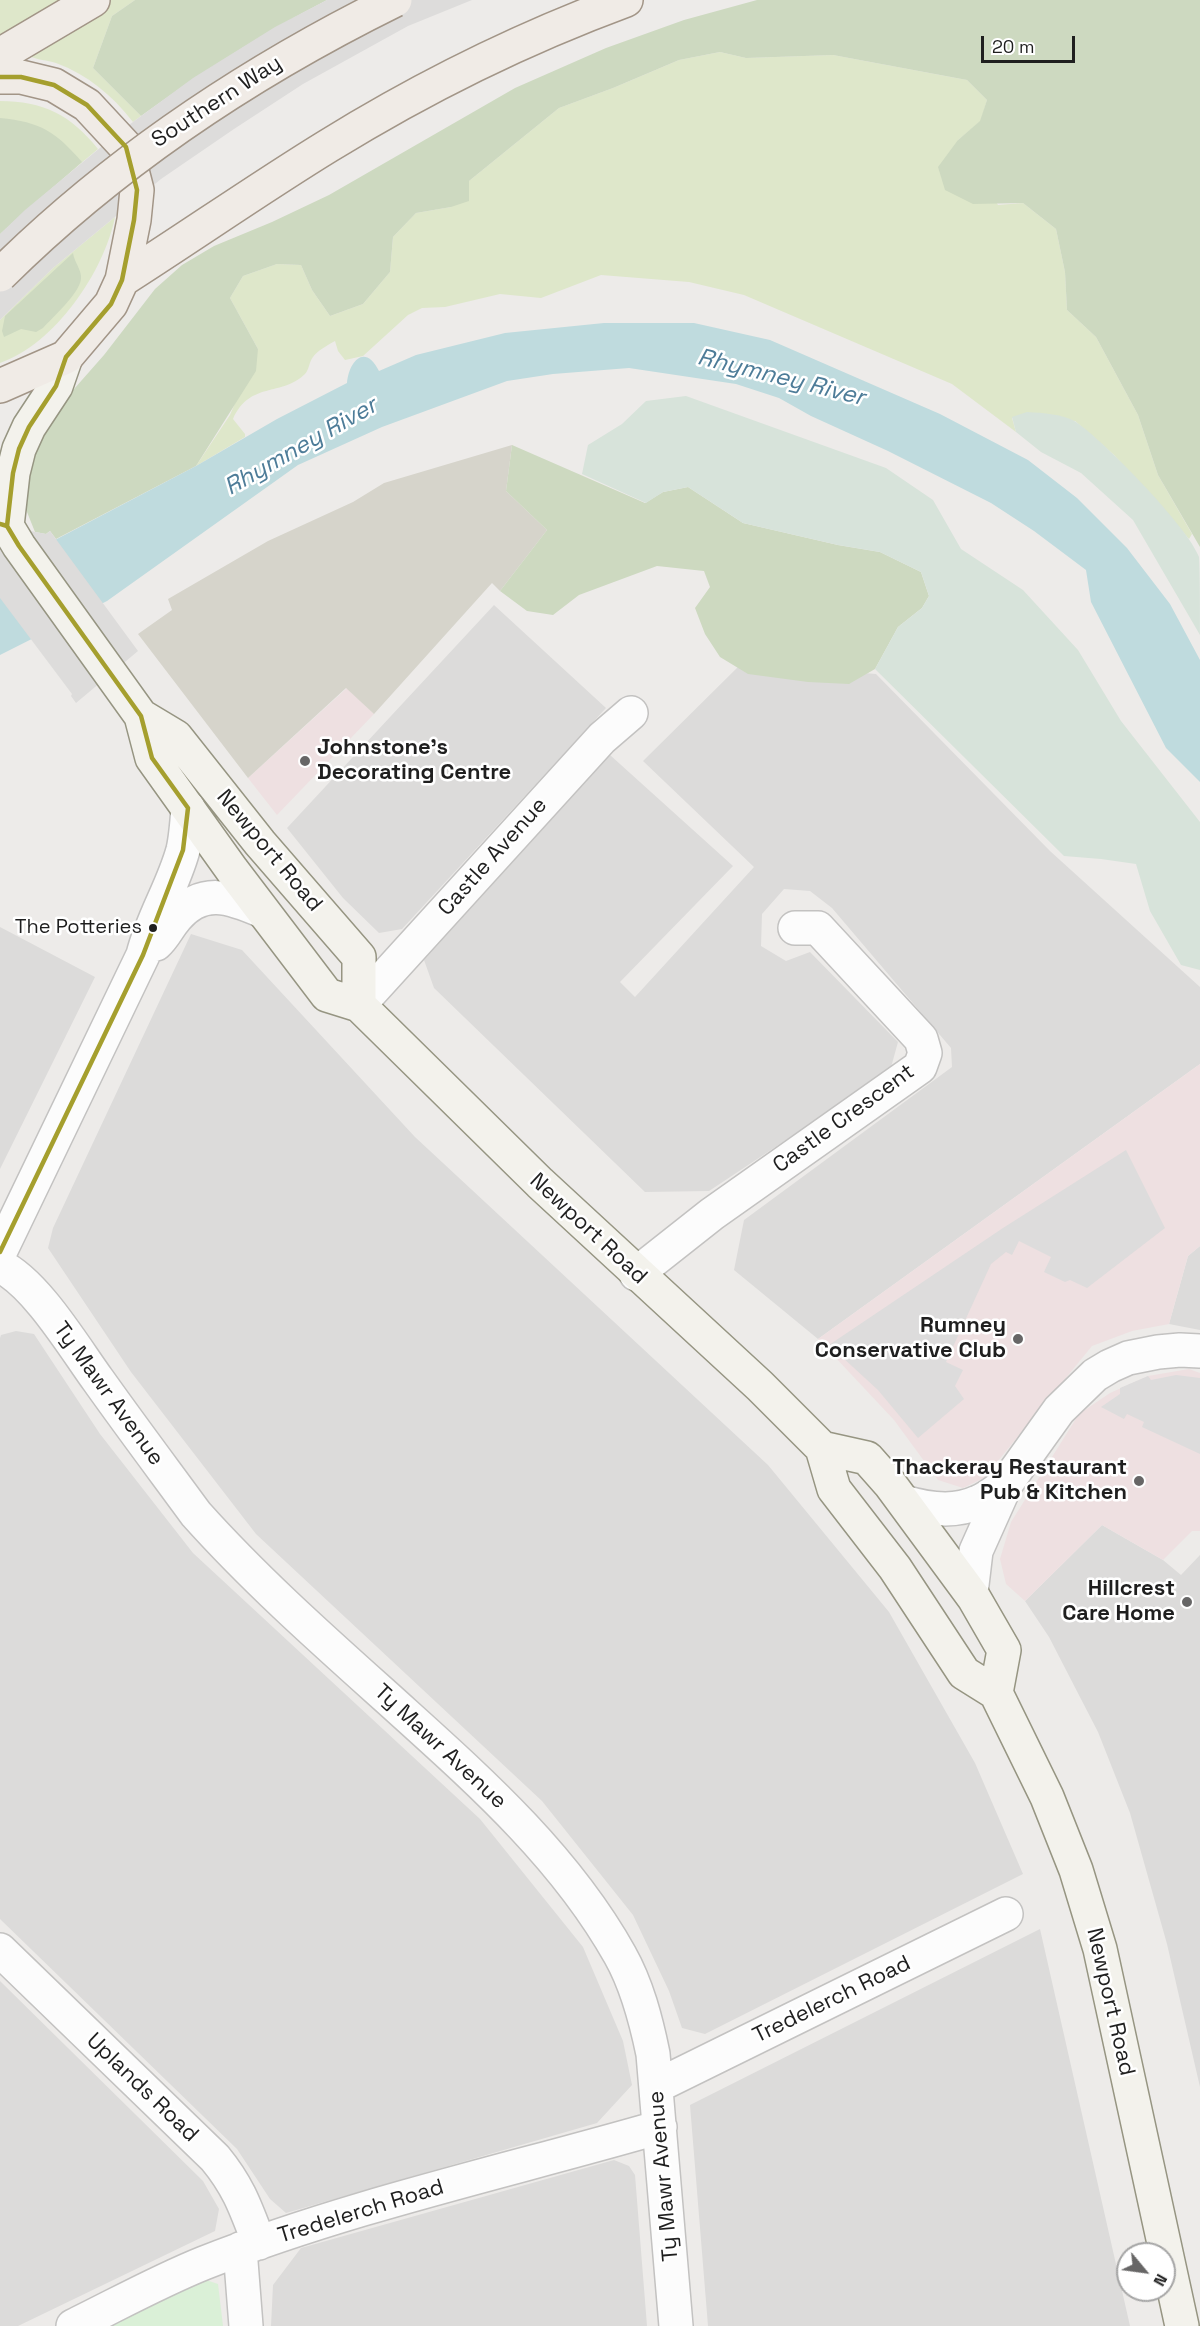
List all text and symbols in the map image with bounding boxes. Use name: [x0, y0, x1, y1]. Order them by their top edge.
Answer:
scale bar: [984, 24, 1078, 62]
text: 20 m: [992, 35, 1035, 58]
street label: Southern Way: [147, 50, 287, 154]
water label: Rhymney River: [694, 343, 868, 413]
water label: Rhymney River: [220, 392, 382, 502]
place label: Johnstone's Decorating Centre: [317, 735, 511, 786]
marker: Johnstone's Decorating Centre: [298, 754, 312, 768]
street label: Newport Road: [210, 785, 328, 917]
street label: Castle Avenue: [433, 792, 553, 922]
place label: The Potteries: [15, 916, 142, 940]
marker: The Potteries: [147, 922, 159, 934]
street label: Castle Crescent: [768, 1059, 920, 1179]
street label: Newport Road: [524, 1168, 652, 1290]
place label: Rumney Conservative Club: [815, 1313, 1006, 1364]
street label: Ty Mawr Avenue: [47, 1317, 169, 1471]
marker: Rumney Conservative Club: [1011, 1332, 1025, 1346]
place label: Thackeray Restaurant Pub & Kitchen: [892, 1455, 1127, 1506]
marker: Thackeray Restaurant Pub & Kitchen: [1132, 1474, 1146, 1488]
place label: Hillcrest Care Home: [1062, 1576, 1175, 1628]
marker: Hillcrest Care Home: [1180, 1595, 1194, 1609]
street label: Ty Mawr Avenue: [368, 1679, 512, 1815]
street label: Newport Road: [1080, 1926, 1140, 2078]
street label: Tredelerch Road: [749, 1950, 915, 2050]
street label: Uplands Road: [80, 2028, 204, 2148]
street label: Ty Mawr Avenue: [643, 2090, 685, 2262]
street label: Tredelerch Road: [275, 2174, 447, 2250]
north arrow: [1116, 2242, 1176, 2302]
text: N: [1149, 2270, 1172, 2290]

